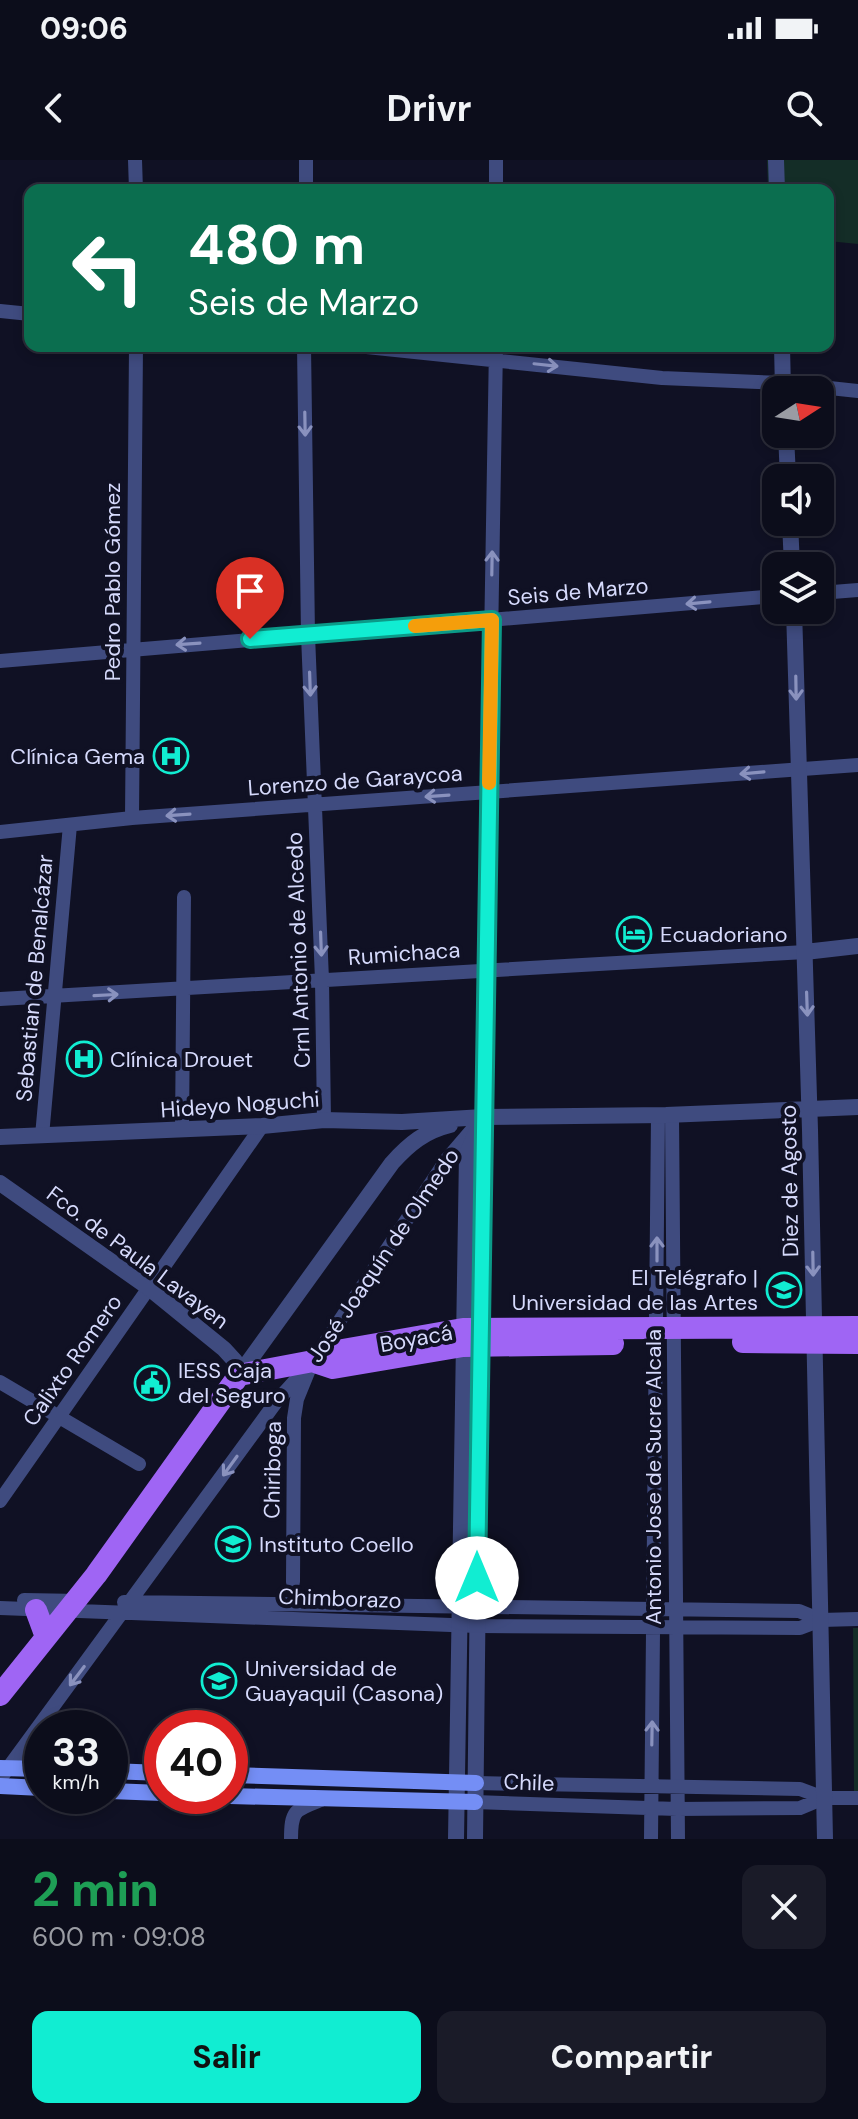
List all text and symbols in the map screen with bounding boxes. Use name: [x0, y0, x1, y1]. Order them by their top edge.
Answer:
text: 09:06: [40, 9, 128, 48]
text: Drivr: [386, 85, 472, 132]
icon: back: [32, 86, 76, 130]
icon: search: [782, 86, 826, 130]
text: 480 m: [188, 208, 365, 281]
icon: left: [56, 216, 160, 320]
text: Seis de Marzo: [188, 279, 419, 326]
one-way arrow: [532, 357, 559, 372]
north arrow: [762, 376, 834, 448]
map controls: [762, 376, 834, 624]
one-way arrow: [297, 410, 313, 437]
button: sound: [762, 464, 834, 536]
street label: Pedro Pablo Gómez: [98, 483, 127, 681]
one-way arrow: [485, 550, 500, 577]
button: layers: [762, 552, 834, 624]
pin: [216, 557, 284, 639]
icon: arrive: [228, 569, 272, 613]
street label: Seis de Marzo: [506, 571, 650, 612]
one-way arrow: [685, 596, 712, 611]
one-way arrow: [175, 637, 202, 652]
one-way arrow: [303, 670, 318, 697]
one-way arrow: [788, 674, 804, 701]
hospital icon: Clínica Gema: [152, 737, 190, 775]
place label: Clínica Gema: [10, 742, 145, 771]
street label: Lorenzo de Garaycoa: [247, 759, 463, 802]
one-way arrow: [739, 766, 766, 781]
one-way arrow: [424, 789, 451, 804]
one-way arrow: [165, 808, 192, 823]
street label: Crnl Antonio de Alcedo: [280, 831, 317, 1069]
street label: Sebastian de Benalcázar: [9, 853, 60, 1103]
hotel icon: Ecuadoriano: [615, 915, 653, 953]
place label: Ecuadoriano: [660, 920, 788, 949]
one-way arrow: [313, 930, 328, 957]
street label: Rumichaca: [347, 935, 461, 972]
one-way arrow: [92, 987, 119, 1002]
one-way arrow: [799, 990, 814, 1017]
hospital icon: Clínica Drouet: [65, 1040, 103, 1078]
place label: Clínica Drouet: [110, 1045, 253, 1074]
street label: Hideyo Noguchi: [160, 1084, 321, 1125]
street label: Diez de Agosto: [774, 1105, 805, 1257]
street label: José Joaquín de Olmedo: [301, 1143, 466, 1368]
street label: Fco. de Paula Lavayen: [41, 1179, 235, 1335]
one-way arrow: [649, 1236, 665, 1263]
one-way arrow: [805, 1250, 821, 1277]
place label: El Telégrafo | Universidad de las Artes: [512, 1263, 758, 1317]
school or university icon: El Telégrafo | Universidad de las Artes: [765, 1271, 803, 1309]
street label: Calixto Romero: [16, 1289, 129, 1432]
street label: Boyacá: [377, 1318, 455, 1359]
street label: Antonio Jose de Sucre Alcala: [639, 1329, 668, 1625]
place label: IESS Caja del Seguro: [178, 1356, 286, 1410]
public building icon: IESS Caja del Seguro: [133, 1364, 171, 1402]
street label: Chiriboga: [257, 1421, 288, 1519]
one-way arrow: [222, 1454, 238, 1476]
school or university icon: Instituto Coello: [214, 1525, 252, 1563]
place label: Instituto Coello: [259, 1530, 414, 1559]
position arrow: [435, 1536, 519, 1620]
street label: Chimborazo: [278, 1582, 402, 1615]
place label: Universidad de Guayaquil (Casona): [245, 1654, 443, 1708]
school or university icon: Universidad de Guayaquil (Casona): [200, 1662, 238, 1700]
one-way arrow: [68, 1664, 85, 1686]
speed limit sign: 40: [144, 1710, 248, 1814]
one-way arrow: [644, 1720, 660, 1747]
text: 33: [52, 1726, 100, 1778]
street label: Chile: [503, 1767, 555, 1798]
text: km/h: [52, 1769, 100, 1795]
text: 2 min: [32, 1858, 159, 1921]
button: close: [742, 1865, 826, 1949]
text: 600 m · 09:08: [32, 1920, 206, 1954]
button: Salir: [32, 2011, 421, 2103]
button: Compartir: [437, 2011, 826, 2103]

